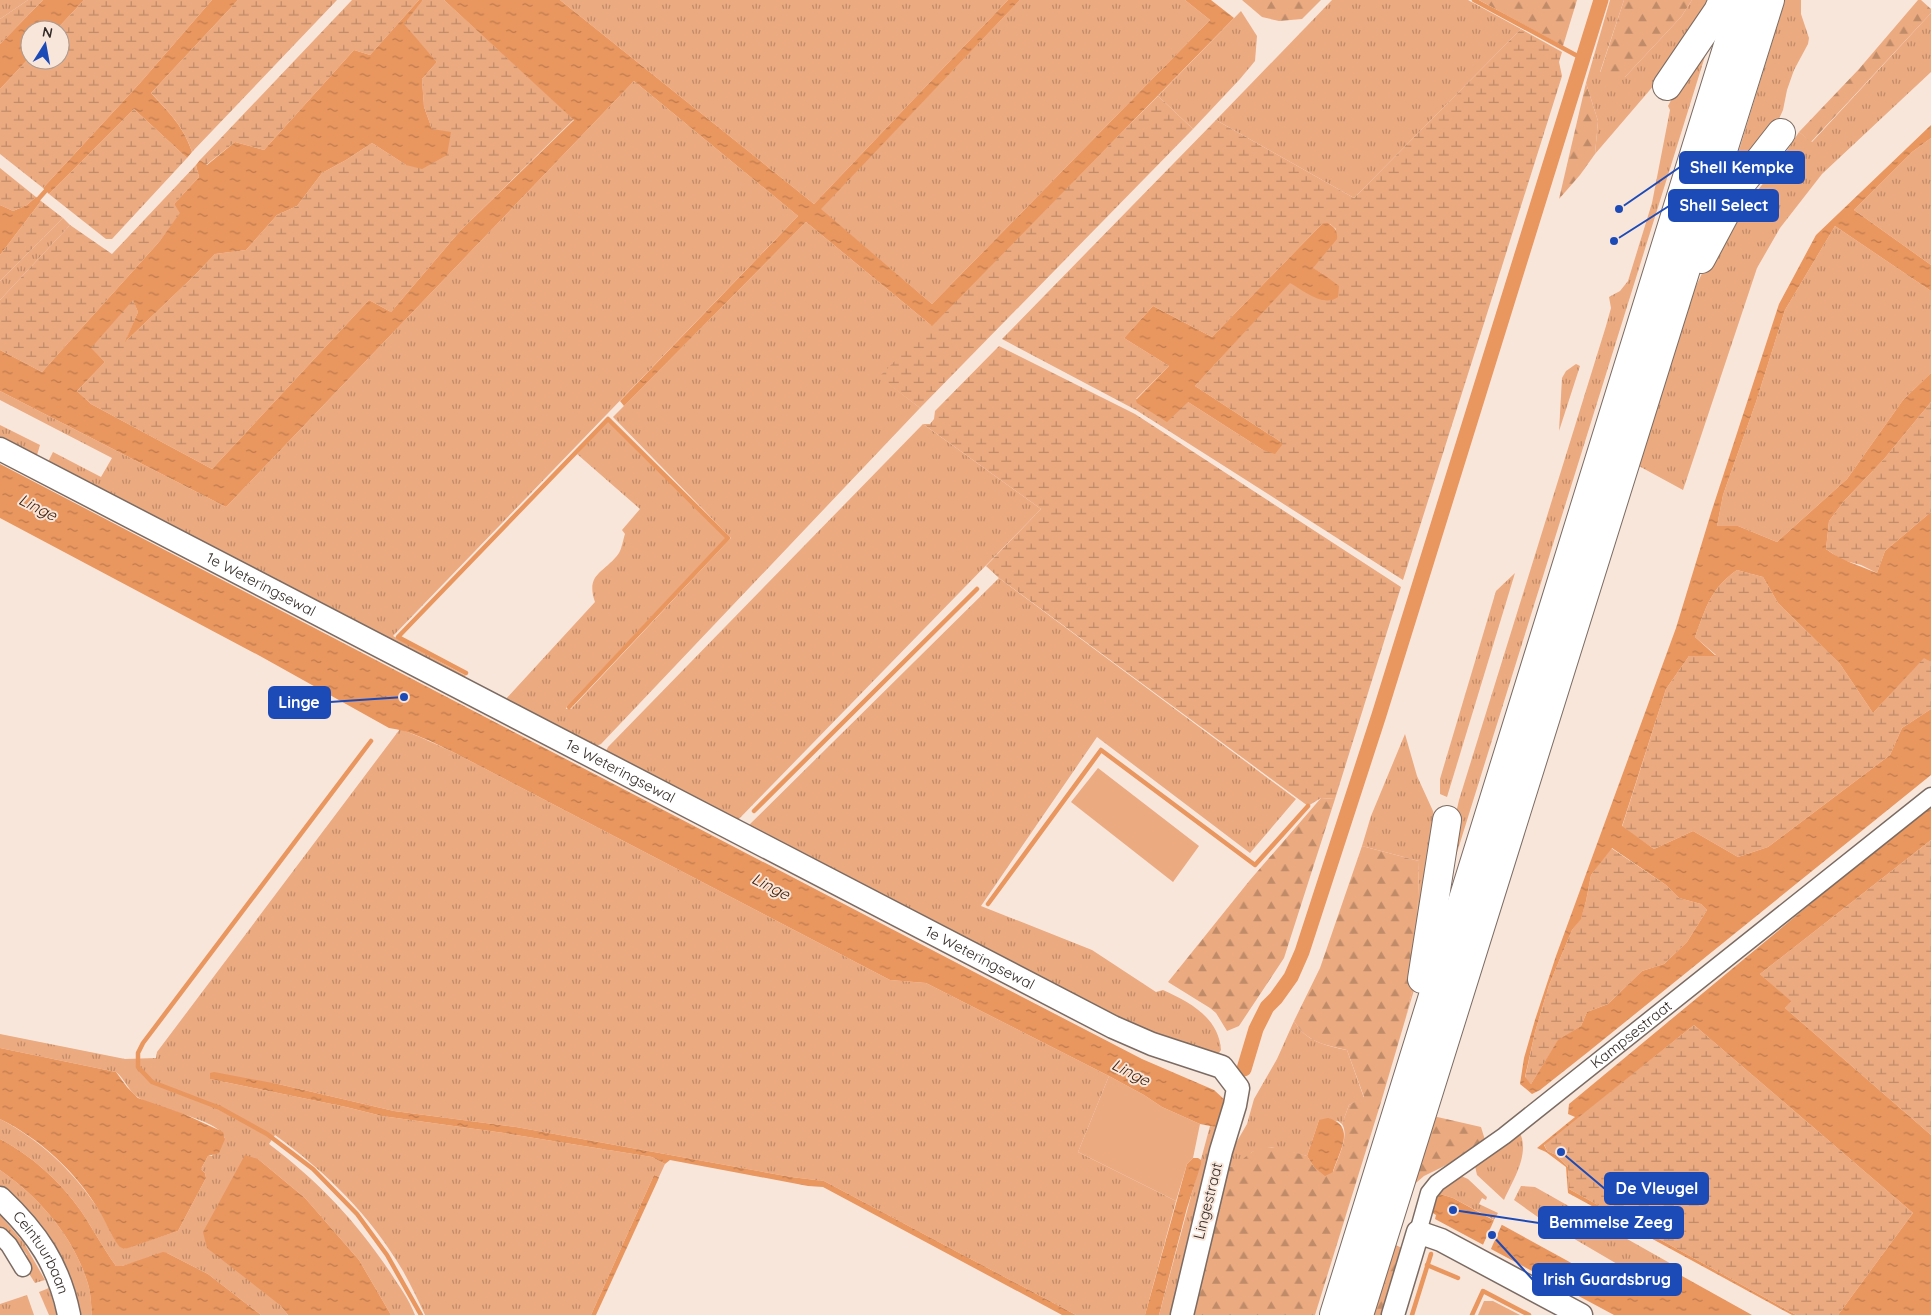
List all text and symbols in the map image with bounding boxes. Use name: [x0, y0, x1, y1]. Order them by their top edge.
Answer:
north arrow: [20, 20, 70, 70]
text: N: [41, 22, 54, 42]
callout: Shell Kempke: [1680, 152, 1804, 183]
text: Shell Kempke: [1690, 157, 1794, 177]
callout: Shell Select: [1669, 190, 1778, 221]
text: Shell Select: [1680, 195, 1768, 215]
water label: Linge: [16, 489, 61, 525]
street label: 1e Weteringsewal: [203, 548, 319, 620]
callout: Linge: [269, 687, 330, 718]
text: Linge: [278, 692, 320, 712]
street label: 1e Weteringsewal: [563, 734, 679, 807]
water label: Linge: [749, 868, 794, 904]
street label: 1e Weteringsewal: [922, 921, 1038, 994]
street label: Kampsestraat: [1587, 996, 1676, 1072]
water label: Linge: [1109, 1054, 1154, 1090]
street label: Lingestraat: [1189, 1160, 1226, 1241]
callout: De Vleugel: [1605, 1173, 1708, 1204]
text: De Vleugel: [1616, 1178, 1698, 1198]
street label: Ceintuurbaan: [9, 1207, 73, 1296]
callout: Bemmelse Zeeg: [1539, 1207, 1683, 1238]
text: Bemmelse Zeeg: [1549, 1212, 1673, 1232]
callout: Irish Guardsbrug: [1533, 1264, 1681, 1295]
text: Irish Guardsbrug: [1543, 1269, 1671, 1289]

